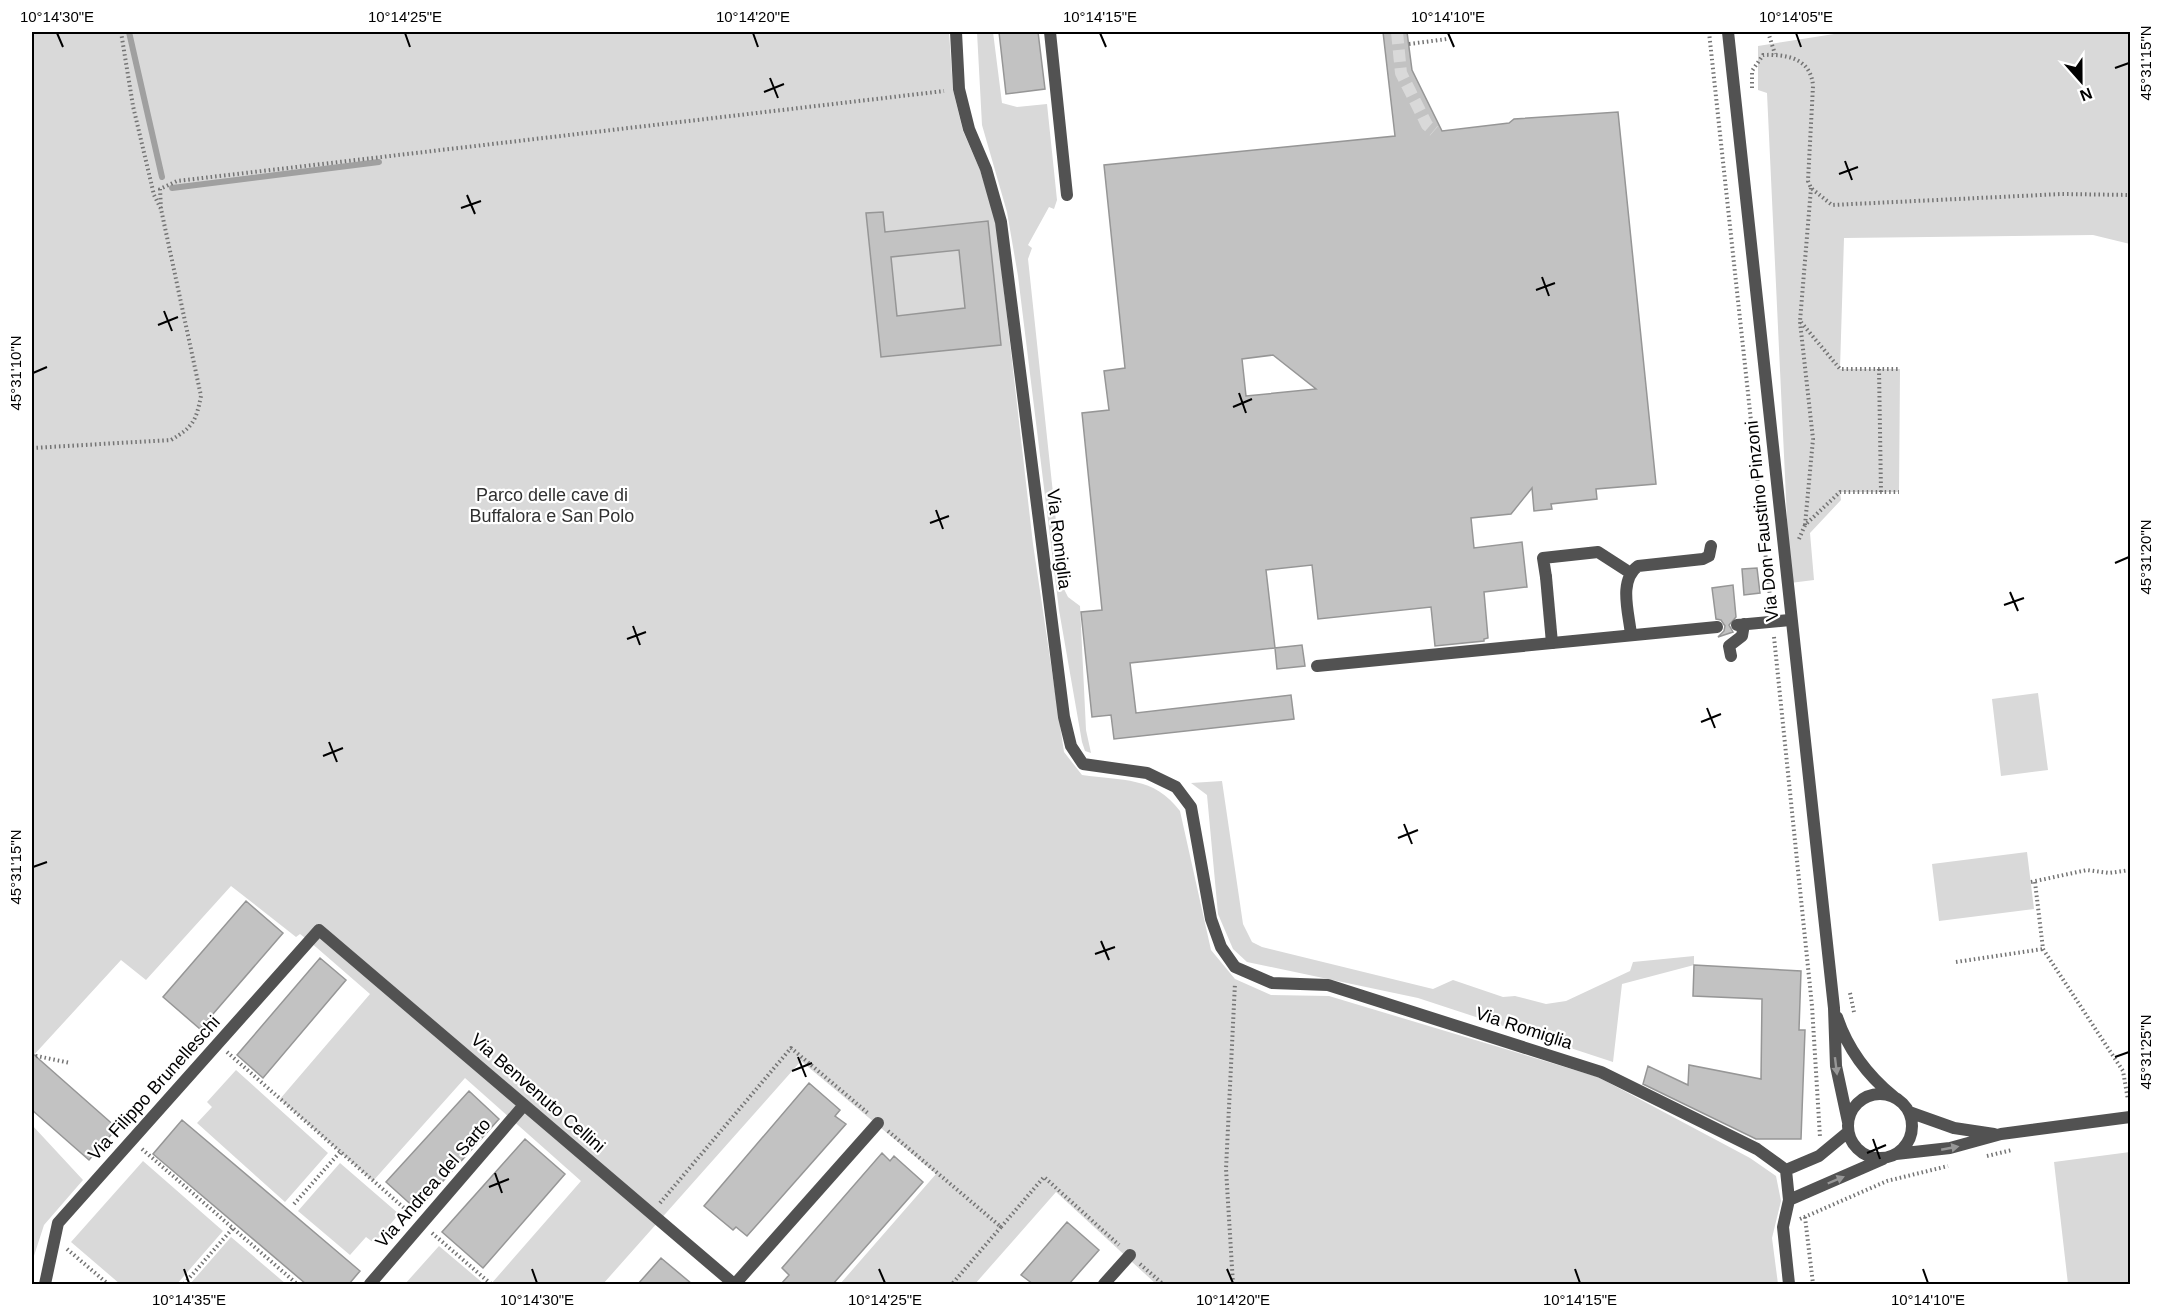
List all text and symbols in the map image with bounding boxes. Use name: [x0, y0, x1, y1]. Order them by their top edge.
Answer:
text: 10°14'30"E: [20, 8, 94, 25]
text: 10°14'25"E: [368, 8, 442, 25]
text: 10°14'20"E: [716, 8, 790, 25]
text: 10°14'15"E: [1063, 8, 1137, 25]
text: 10°14'10"E: [1411, 8, 1485, 25]
text: 10°14'05"E: [1759, 8, 1833, 25]
text: 45°31'15"N: [2137, 25, 2154, 101]
north arrow: [2051, 51, 2111, 111]
text: N: [2078, 85, 2095, 105]
text: 45°31'10"N: [7, 335, 24, 411]
street label: Via Don Faustino Pinzoni: [1742, 420, 1782, 622]
park label: Parco delle cave di Buffalora e San Polo: [470, 485, 634, 526]
street label: Via Romiglia: [1043, 488, 1075, 591]
text: 45°31'20"N: [2137, 519, 2154, 595]
text: 45°31'15"N: [7, 829, 24, 905]
street label: Via Romiglia: [1473, 1003, 1576, 1053]
street label: Via Filippo Brunelleschi: [84, 1012, 224, 1164]
text: 45°31'25"N: [2137, 1014, 2154, 1090]
street label: Via Benvenuto Cellini: [467, 1029, 609, 1157]
one-way arrow: [1831, 1056, 1841, 1075]
street label: Via Andrea del Sarto: [371, 1114, 495, 1252]
one-way arrow: [1940, 1143, 1959, 1152]
one-way arrow: [1827, 1175, 1845, 1184]
text: 10°14'35"E: [152, 1291, 226, 1308]
text: 10°14'30"E: [500, 1291, 574, 1308]
text: 10°14'25"E: [848, 1291, 922, 1308]
text: 10°14'20"E: [1196, 1291, 1270, 1308]
text: 10°14'15"E: [1543, 1291, 1617, 1308]
text: 10°14'10"E: [1891, 1291, 1965, 1308]

